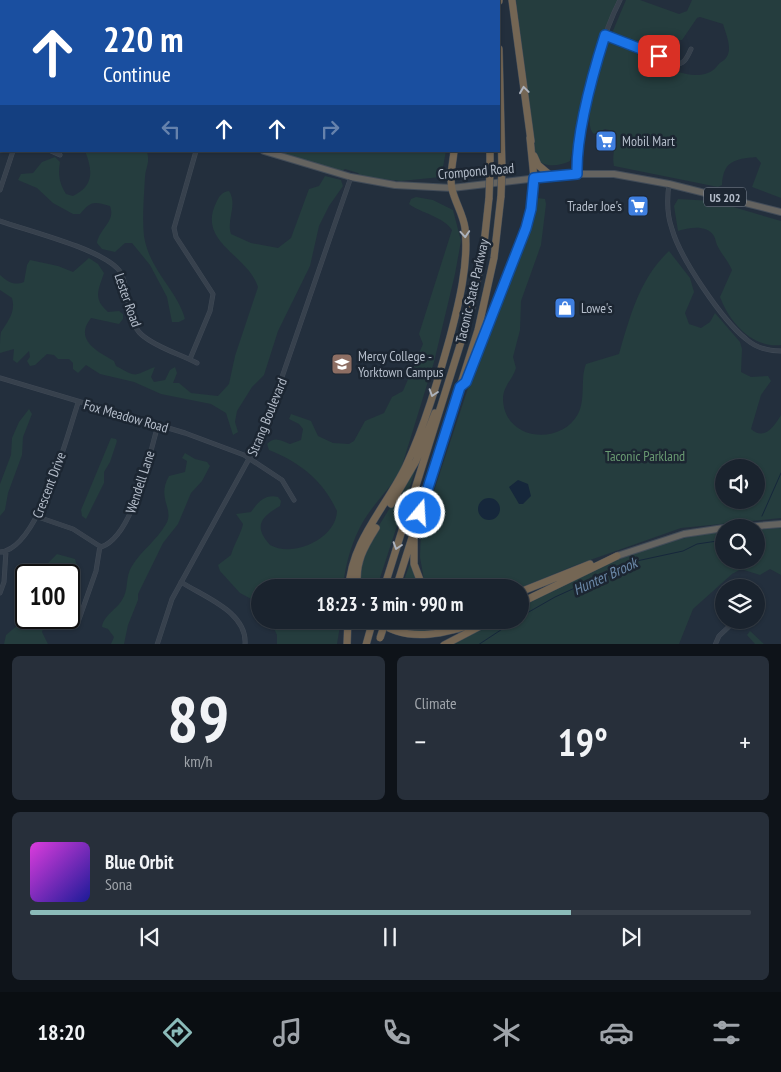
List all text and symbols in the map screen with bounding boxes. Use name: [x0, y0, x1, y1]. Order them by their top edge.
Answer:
text: 220 m: [103, 16, 184, 62]
icon: ahead: [20, 20, 85, 85]
pin: [638, 35, 680, 77]
icon: arrive: [645, 42, 673, 70]
text: Continue: [103, 60, 171, 88]
one-way arrow: [519, 85, 529, 94]
icon: left: [157, 115, 185, 143]
icon: ahead: [210, 115, 238, 143]
icon: ahead: [263, 115, 291, 143]
icon: right: [316, 115, 344, 143]
supermarket icon: Mobil Mart: [594, 129, 618, 153]
place label: Mobil Mart: [622, 132, 675, 150]
street label: Crompond Road: [437, 159, 515, 183]
road number: US 202: [704, 188, 746, 206]
supermarket icon: Trader Joe's: [626, 194, 650, 218]
place label: Trader Joe's: [567, 197, 622, 215]
one-way arrow: [459, 231, 470, 239]
street label: Taconic State Parkway: [451, 237, 493, 345]
street label: Lester Road: [110, 271, 146, 329]
shop icon: Lowe's: [553, 296, 577, 320]
place label: Lowe's: [581, 299, 613, 317]
place label: Mercy College - Yorktown Campus: [358, 347, 444, 381]
school or university icon: Mercy College - Yorktown Campus: [330, 352, 354, 376]
street label: Strang Boulevard: [243, 375, 291, 459]
one-way arrow: [428, 388, 438, 397]
street label: Fox Meadow Road: [82, 395, 170, 437]
park label: Taconic Parkland: [605, 447, 685, 465]
street label: Wendell Lane: [121, 448, 159, 516]
street label: Crescent Drive: [28, 449, 70, 521]
map controls: [715, 459, 765, 629]
button: sound: [715, 459, 765, 509]
position arrow: [393, 486, 445, 538]
button: search: [715, 519, 765, 569]
one-way arrow: [392, 542, 402, 550]
water label: Hunter Brook: [570, 552, 642, 599]
speed limit sign: 100: [15, 564, 80, 629]
button: layers: [715, 579, 765, 629]
text: 18:23 · 3 min · 990 m: [317, 592, 463, 616]
text: 89: [167, 676, 229, 760]
text: Climate: [415, 693, 457, 713]
text: 19°: [558, 717, 608, 766]
text: −: [415, 723, 426, 760]
text: +: [739, 723, 751, 760]
text: km/h: [184, 751, 212, 771]
text: Blue Orbit: [105, 850, 174, 874]
text: Sona: [105, 874, 132, 894]
icon: previous: [136, 923, 164, 951]
icon: pause: [376, 923, 404, 951]
icon: next: [617, 923, 645, 951]
icon: directions: [160, 1015, 195, 1050]
icon: music: [270, 1015, 305, 1050]
icon: phone: [379, 1015, 414, 1050]
icon: climate: [489, 1015, 524, 1050]
icon: car: [599, 1015, 634, 1050]
icon: filters: [709, 1015, 744, 1050]
text: 18:20: [37, 1018, 85, 1046]

